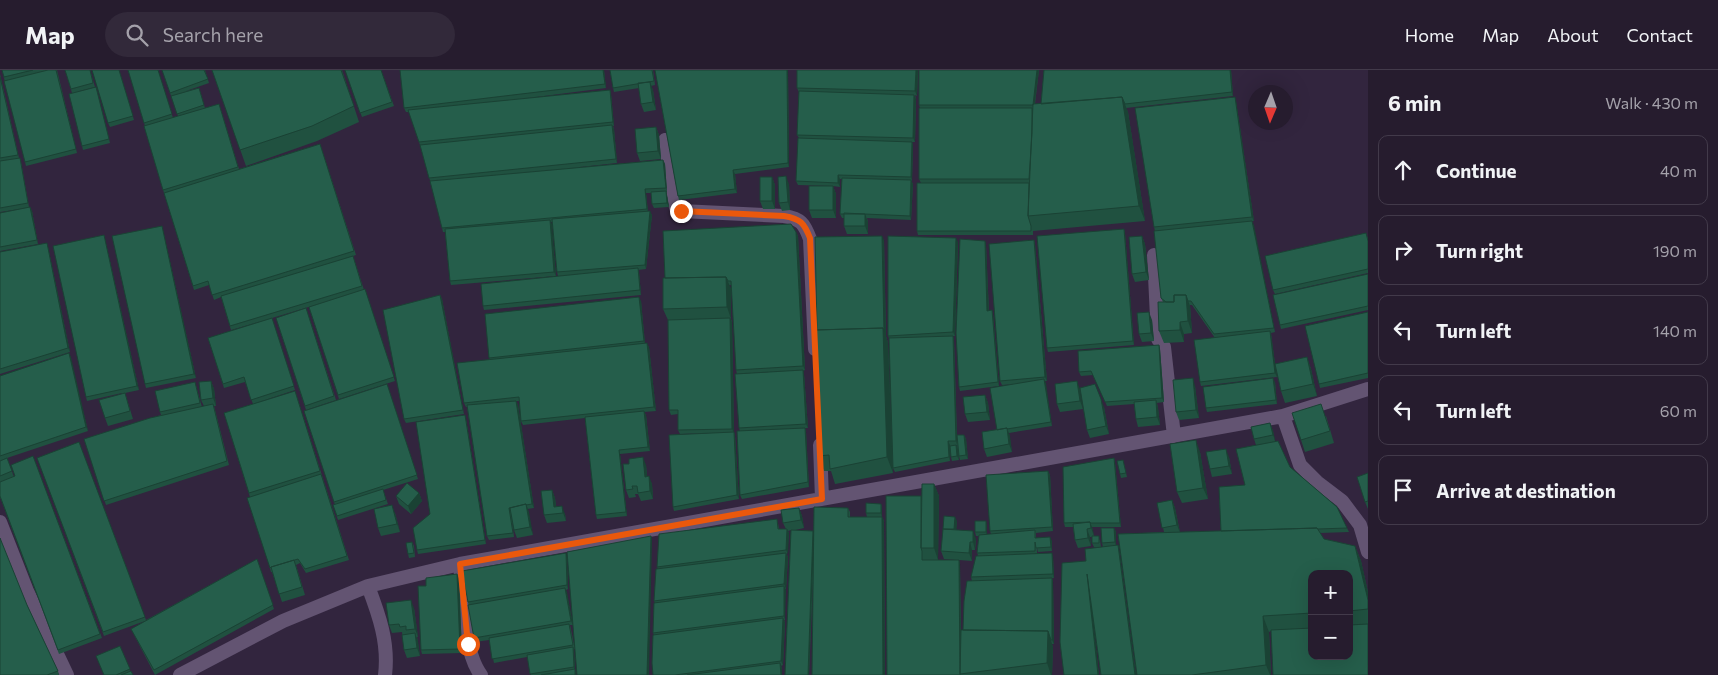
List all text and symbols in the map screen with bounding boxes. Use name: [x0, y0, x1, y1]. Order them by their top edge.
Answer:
search box: [105, 12, 455, 57]
text: Map: [25, 20, 75, 49]
icon: search: [123, 21, 151, 49]
text: Search here: [163, 23, 263, 46]
text: Home: [1405, 24, 1454, 46]
text: Map: [1482, 24, 1519, 46]
text: About: [1547, 24, 1599, 46]
text: Contact: [1627, 24, 1693, 46]
north arrow: [1248, 85, 1293, 130]
text: 6 min: [1388, 90, 1441, 115]
text: Walk · 430 m: [1605, 93, 1698, 112]
icon: ahead: [1389, 156, 1417, 184]
text: Continue: [1436, 159, 1516, 182]
text: 40 m: [1660, 161, 1697, 180]
route end: [670, 200, 693, 223]
icon: right: [1389, 236, 1417, 264]
text: Turn right: [1436, 239, 1523, 262]
text: 190 m: [1653, 241, 1697, 260]
icon: left: [1389, 316, 1417, 344]
text: Turn left: [1436, 319, 1511, 342]
text: 140 m: [1653, 321, 1697, 340]
icon: left: [1389, 396, 1417, 424]
text: Turn left: [1436, 399, 1511, 422]
text: 60 m: [1660, 401, 1697, 420]
icon: arrive: [1389, 476, 1417, 504]
text: Arrive at destination: [1436, 479, 1616, 502]
map controls: [1308, 570, 1353, 660]
button: +: [1308, 570, 1353, 615]
button: −: [1308, 615, 1353, 660]
route start: [457, 633, 480, 656]

